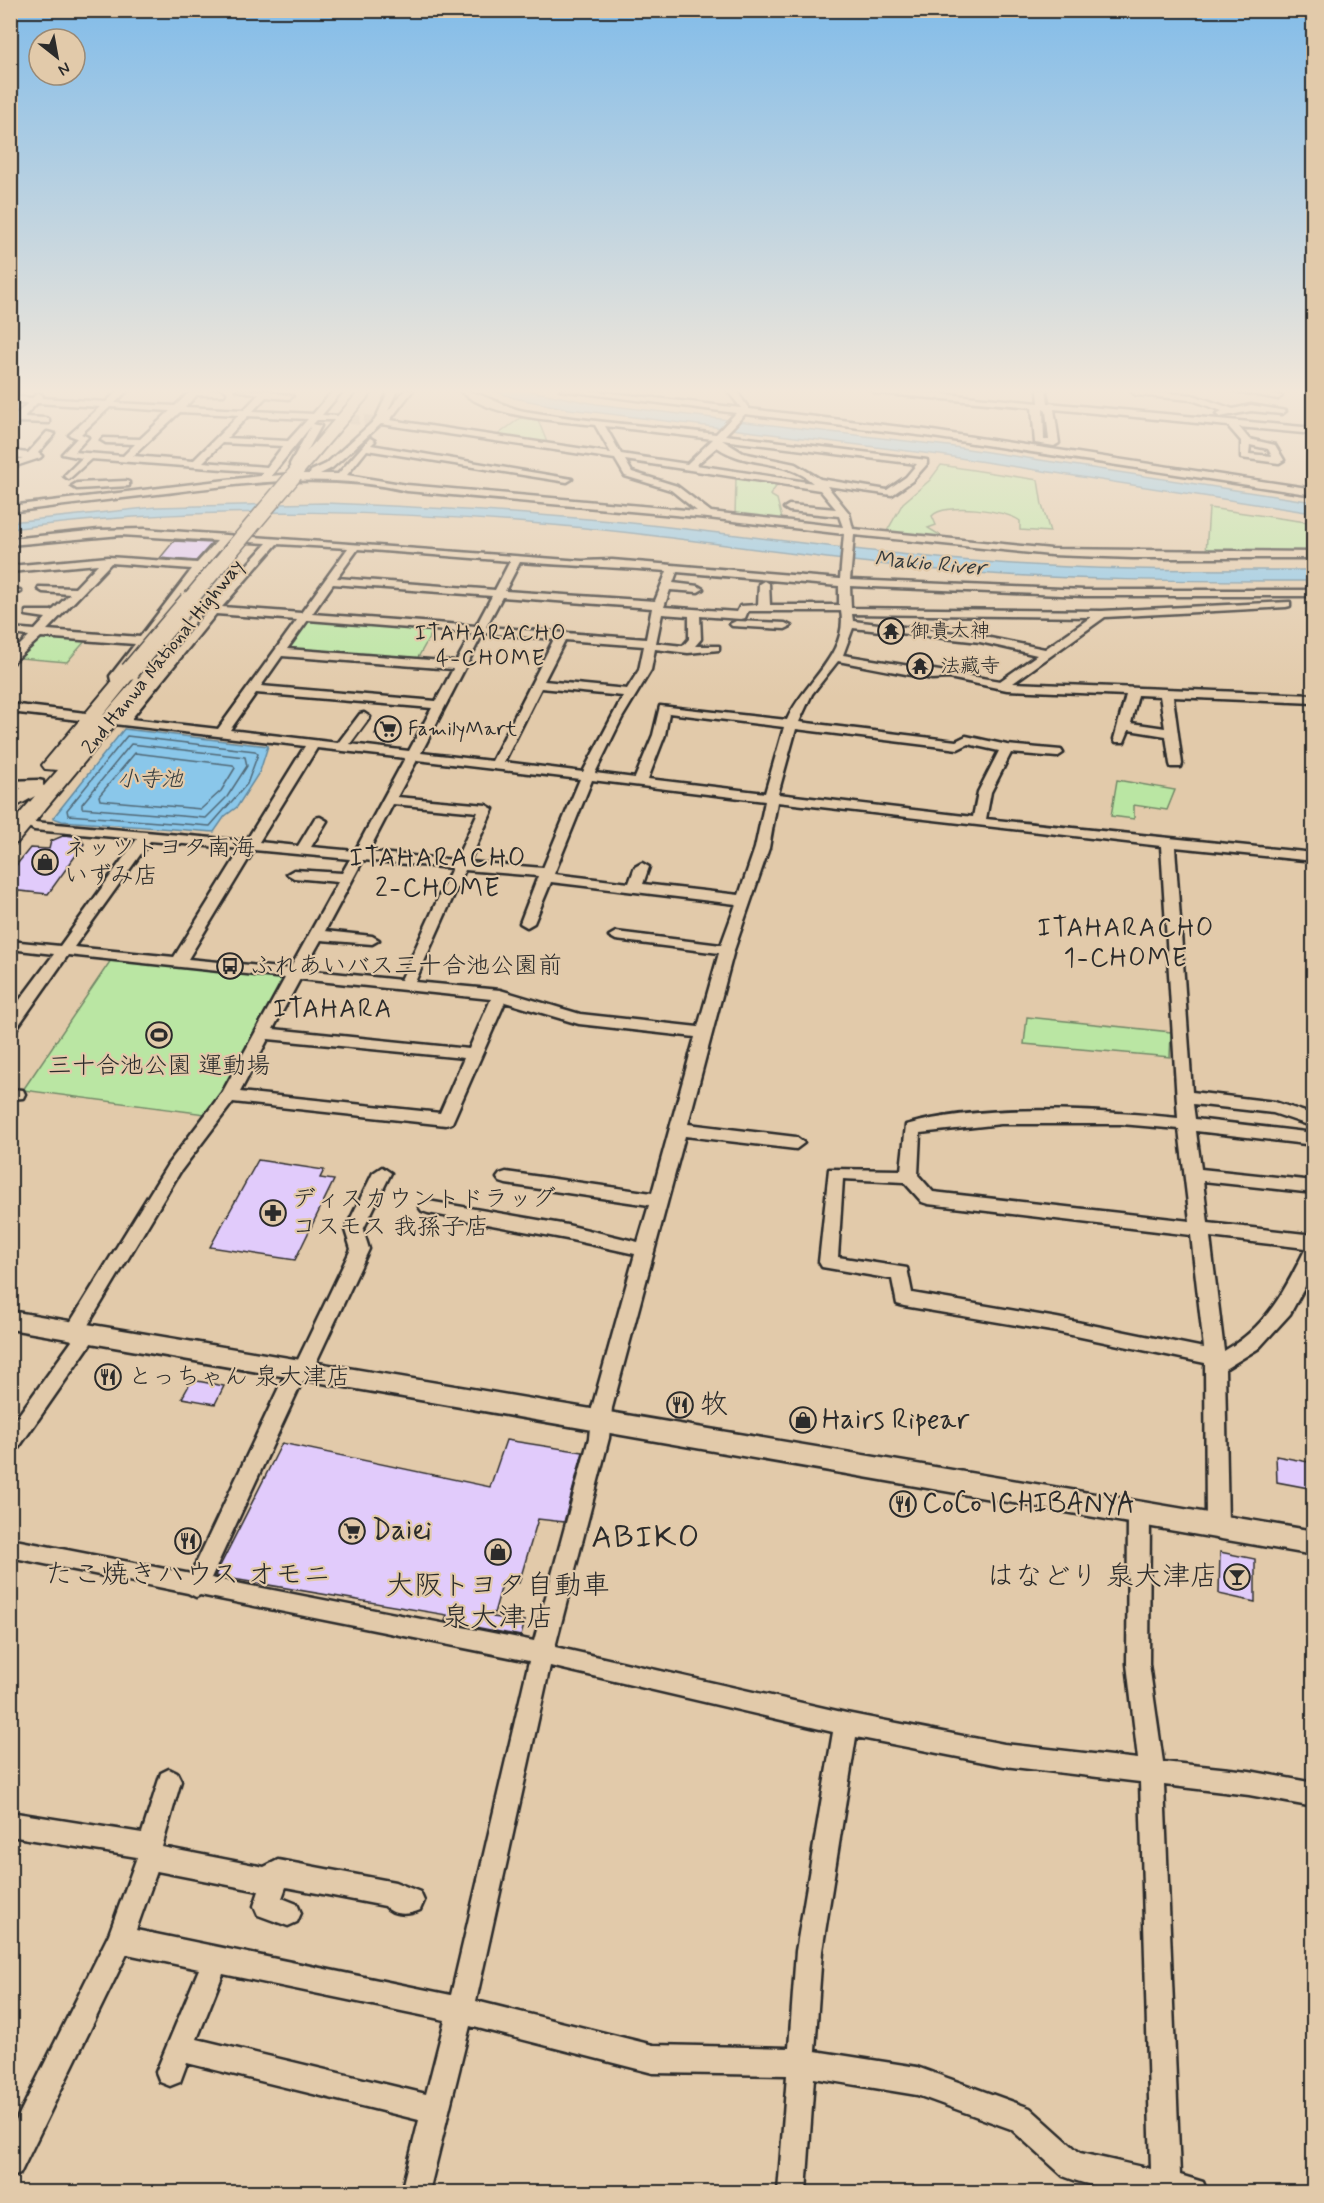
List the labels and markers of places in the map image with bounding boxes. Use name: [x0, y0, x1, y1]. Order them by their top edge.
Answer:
temple icon: 御貴大神: [876, 616, 906, 646]
place label: 御貴大神: [910, 618, 990, 645]
temple icon: 法藏寺: [905, 651, 935, 681]
place label: 法藏寺: [940, 653, 1000, 680]
supermarket icon: FamilyMart: [373, 714, 403, 744]
place label: FamilyMart: [408, 716, 517, 743]
place label: ネッツトヨタ南海 いずみ店: [64, 833, 255, 892]
shop icon: ネッツトヨタ南海 いずみ店: [30, 847, 60, 877]
bus stop icon: ふれあいバス三十合池公園前: [215, 951, 245, 981]
place label: ふれあいバス三十合池公園前: [250, 951, 562, 982]
sports icon: 三十合池公園 運動場: [144, 1020, 174, 1050]
place label: 三十合池公園 運動場: [48, 1051, 270, 1082]
place label: ディスカウントドラッグ コスモス 我孫子店: [292, 1184, 556, 1243]
pharmacy icon: ディスカウントドラッグ コスモス 我孫子店: [258, 1198, 288, 1228]
restaurant icon: とっちゃん 泉大津店: [93, 1362, 123, 1392]
place label: とっちゃん 泉大津店: [128, 1362, 350, 1393]
place label: 牧: [700, 1387, 728, 1424]
restaurant icon: 牧: [665, 1390, 695, 1420]
place label: Hairs Ripear: [822, 1402, 970, 1439]
shop icon: Hairs Ripear: [788, 1405, 818, 1435]
place label: CoCo ICHIBANYA: [922, 1486, 1135, 1523]
restaurant icon: CoCo ICHIBANYA: [888, 1489, 918, 1519]
place label: Daiei: [372, 1513, 432, 1550]
supermarket icon: Daiei: [337, 1516, 367, 1546]
restaurant icon: たこ焼きハウス オモニ: [173, 1526, 203, 1556]
shop icon: 大阪トヨタ自動車 泉大津店: [483, 1537, 513, 1567]
place label: たこ焼きハウス オモニ: [45, 1557, 331, 1594]
place label: はなどり 泉大津店: [986, 1559, 1218, 1596]
bar icon: はなどり 泉大津店: [1222, 1562, 1252, 1592]
place label: 大阪トヨタ自動車 泉大津店: [386, 1568, 610, 1637]

